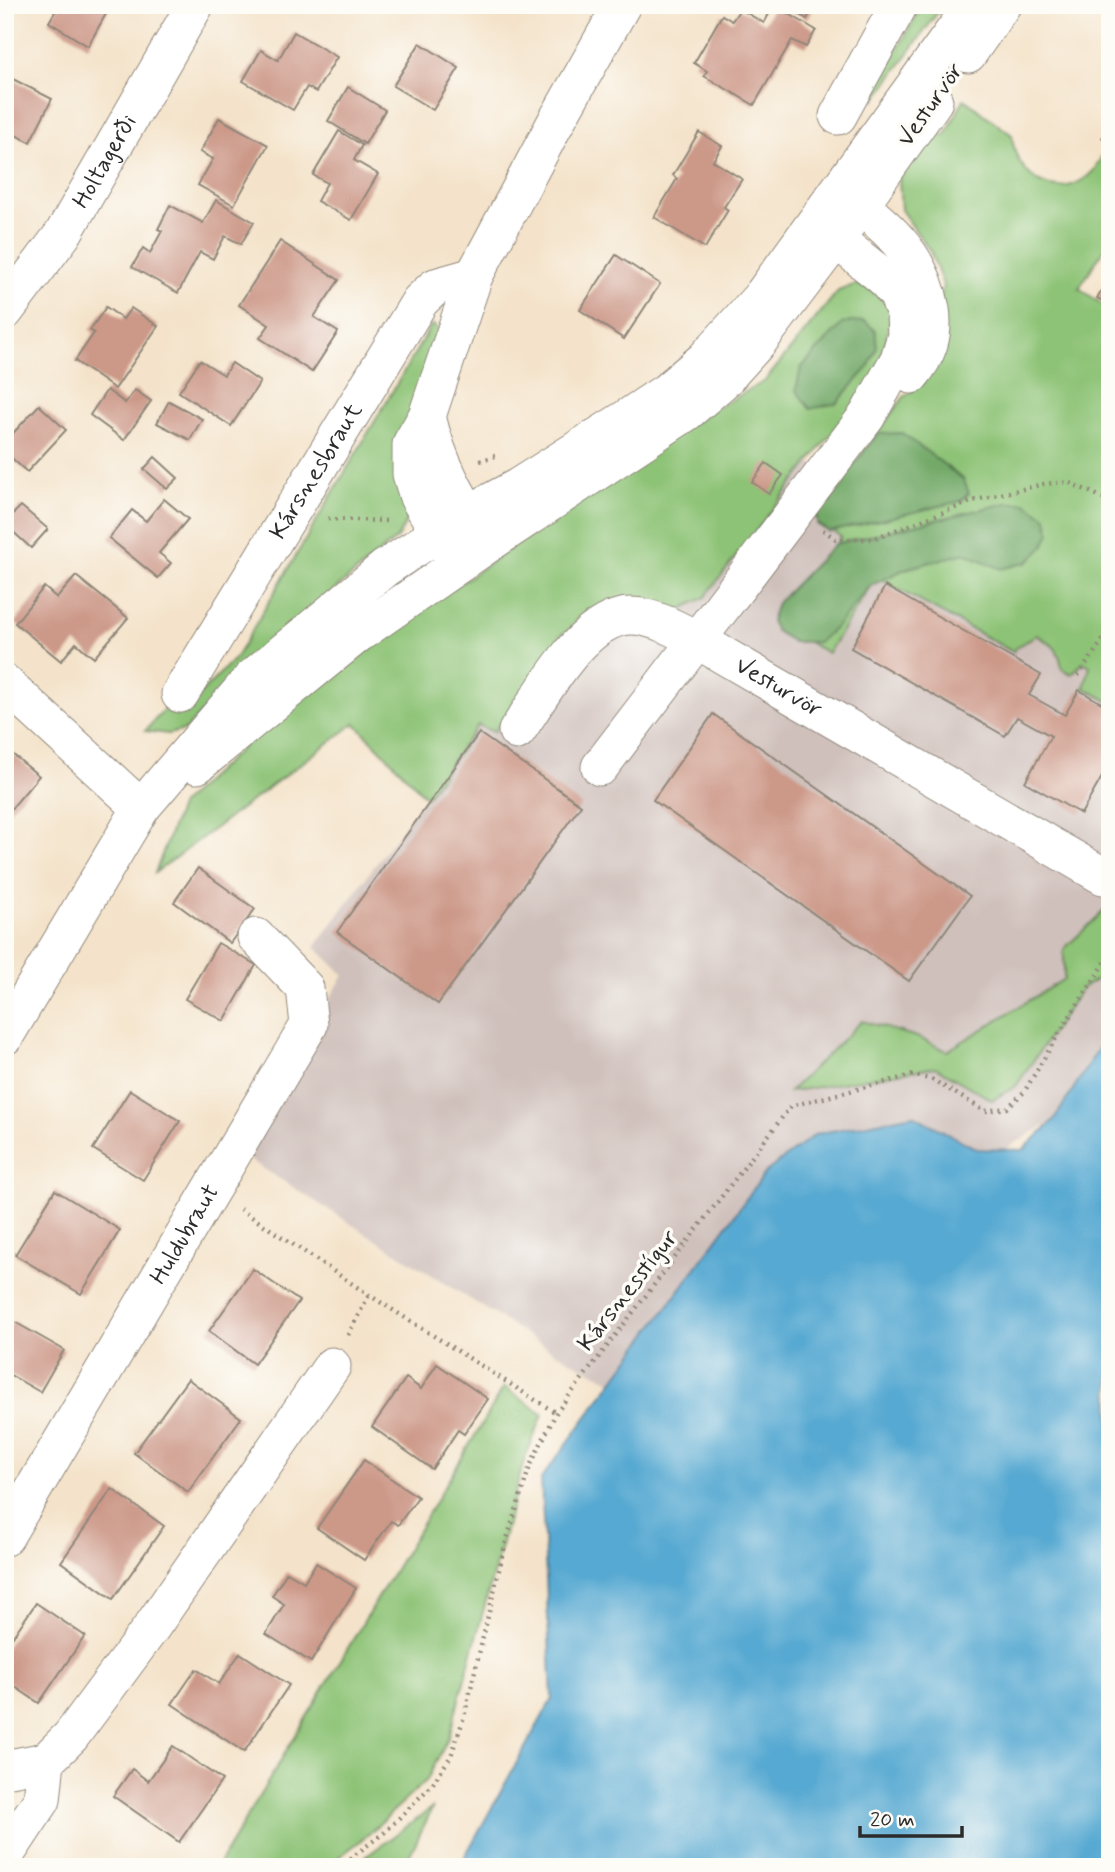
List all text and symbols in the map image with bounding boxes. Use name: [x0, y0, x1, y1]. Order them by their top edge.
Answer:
street label: Vesturvör: [891, 57, 971, 153]
street label: Holtagerði: [65, 109, 144, 214]
street label: Kársnesbraut: [263, 397, 370, 545]
street label: Vesturvör: [729, 650, 828, 725]
street label: Huldubraut: [143, 1179, 226, 1290]
street label: Kársnesstígur: [571, 1224, 685, 1358]
scale bar: [860, 1795, 961, 1839]
text: 20 m: [870, 1806, 915, 1834]

